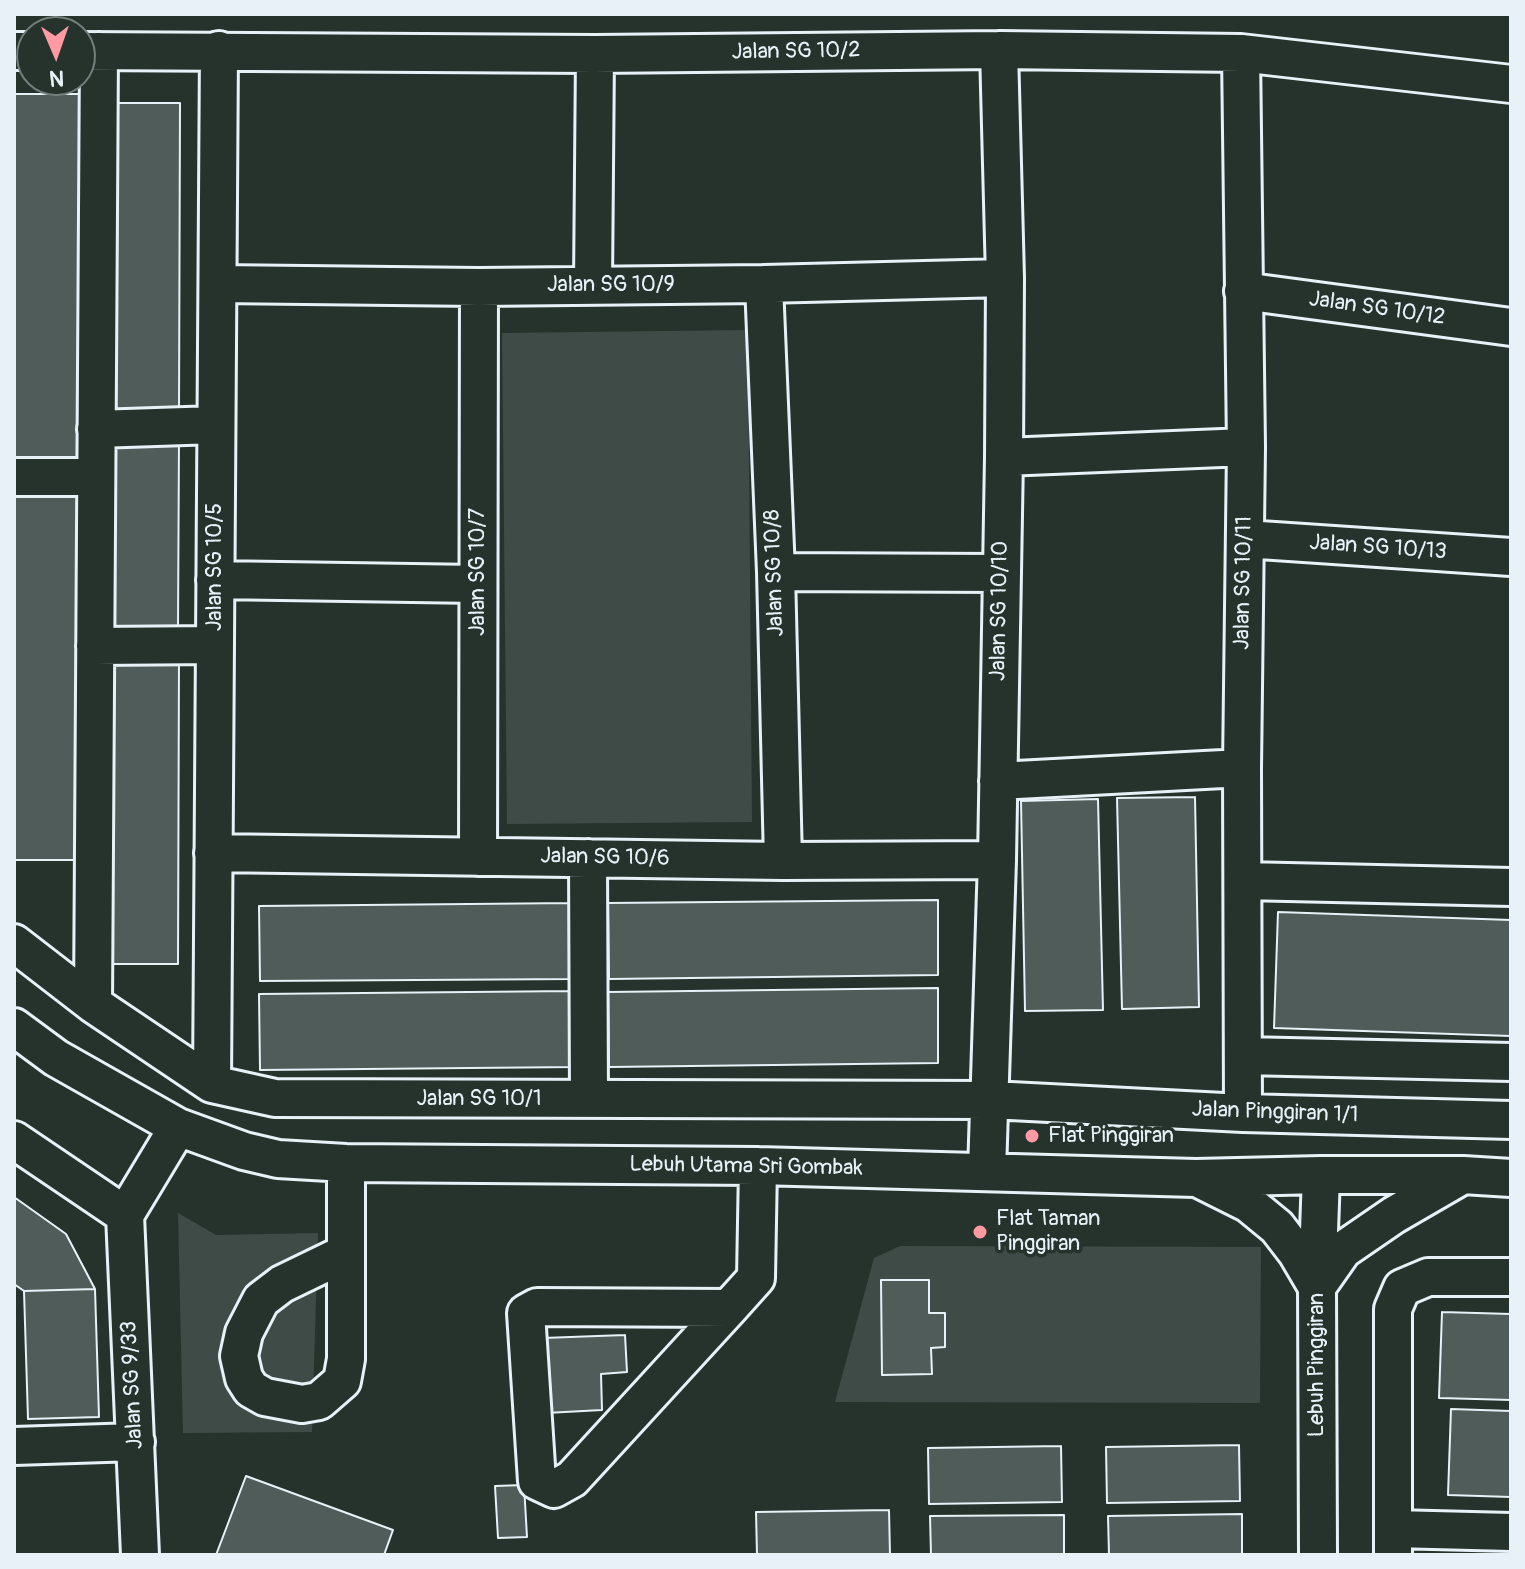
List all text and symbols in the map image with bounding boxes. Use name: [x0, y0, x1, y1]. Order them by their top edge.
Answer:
north arrow: [16, 16, 96, 96]
street label: Jalan SG 10/2: [731, 38, 861, 66]
text: N: [49, 64, 65, 92]
street label: Jalan SG 10/9: [547, 272, 675, 298]
street label: Jalan SG 10/12: [1307, 286, 1447, 332]
street label: Jalan SG 10/5: [202, 503, 228, 631]
street label: Jalan SG 10/7: [465, 508, 491, 636]
street label: Jalan SG 10/8: [760, 509, 790, 637]
street label: Jalan SG 10/11: [1230, 516, 1258, 650]
street label: Jalan SG 10/13: [1309, 530, 1447, 566]
street label: Jalan SG 10/10: [986, 541, 1014, 681]
street label: Jalan SG 10/6: [540, 844, 670, 872]
street label: Jalan SG 10/1: [416, 1086, 542, 1112]
street label: Jalan Pinggiran 1/1: [1191, 1097, 1359, 1129]
place label: Flat Pinggiran: [1048, 1123, 1174, 1149]
marker: Flat Pinggiran: [1023, 1127, 1041, 1145]
street label: Lebuh Utama Sri Gombak: [629, 1152, 863, 1182]
place label: Flat Taman Pinggiran: [996, 1206, 1100, 1258]
marker: Flat Taman Pinggiran: [971, 1223, 989, 1241]
street label: Lebuh Pinggiran: [1304, 1293, 1330, 1437]
street label: Jalan SG 9/33: [116, 1320, 150, 1450]

